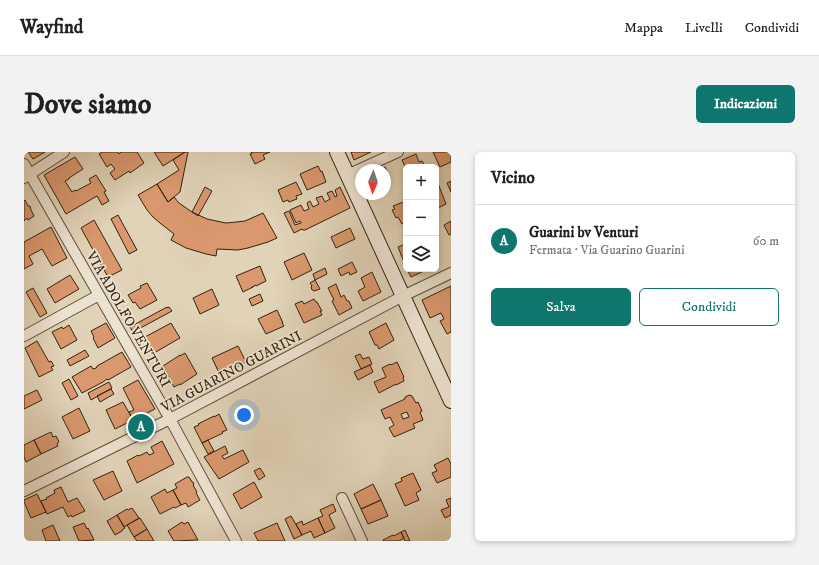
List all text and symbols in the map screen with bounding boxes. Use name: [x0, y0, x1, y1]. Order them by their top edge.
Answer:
text: Wayfind: [20, 16, 83, 39]
text: Mappa: [624, 19, 663, 37]
text: Livelli: [685, 19, 723, 37]
text: Condividi: [745, 19, 799, 37]
button: Indicazioni: [696, 85, 795, 123]
text: Dove siamo: [24, 87, 151, 122]
north arrow: [355, 164, 391, 200]
map controls: [403, 164, 439, 272]
button: +: [403, 164, 439, 200]
text: Vicino: [491, 167, 535, 189]
button: −: [403, 200, 439, 236]
text: Guarini bv Venturi: [529, 223, 638, 242]
text: A: [500, 233, 508, 249]
text: 60 m: [753, 233, 779, 249]
button: layers: [403, 236, 439, 272]
text: Fermata · Via Guarino Guarini: [529, 242, 685, 258]
street label: VIA ADOLFO VENTURI: [81, 247, 175, 391]
button: Salva: [491, 288, 631, 326]
button: Condividi: [639, 288, 779, 326]
street label: VIA GUARINO GUARINI: [157, 327, 305, 417]
your location: [234, 405, 254, 425]
pin: A: [128, 412, 154, 442]

